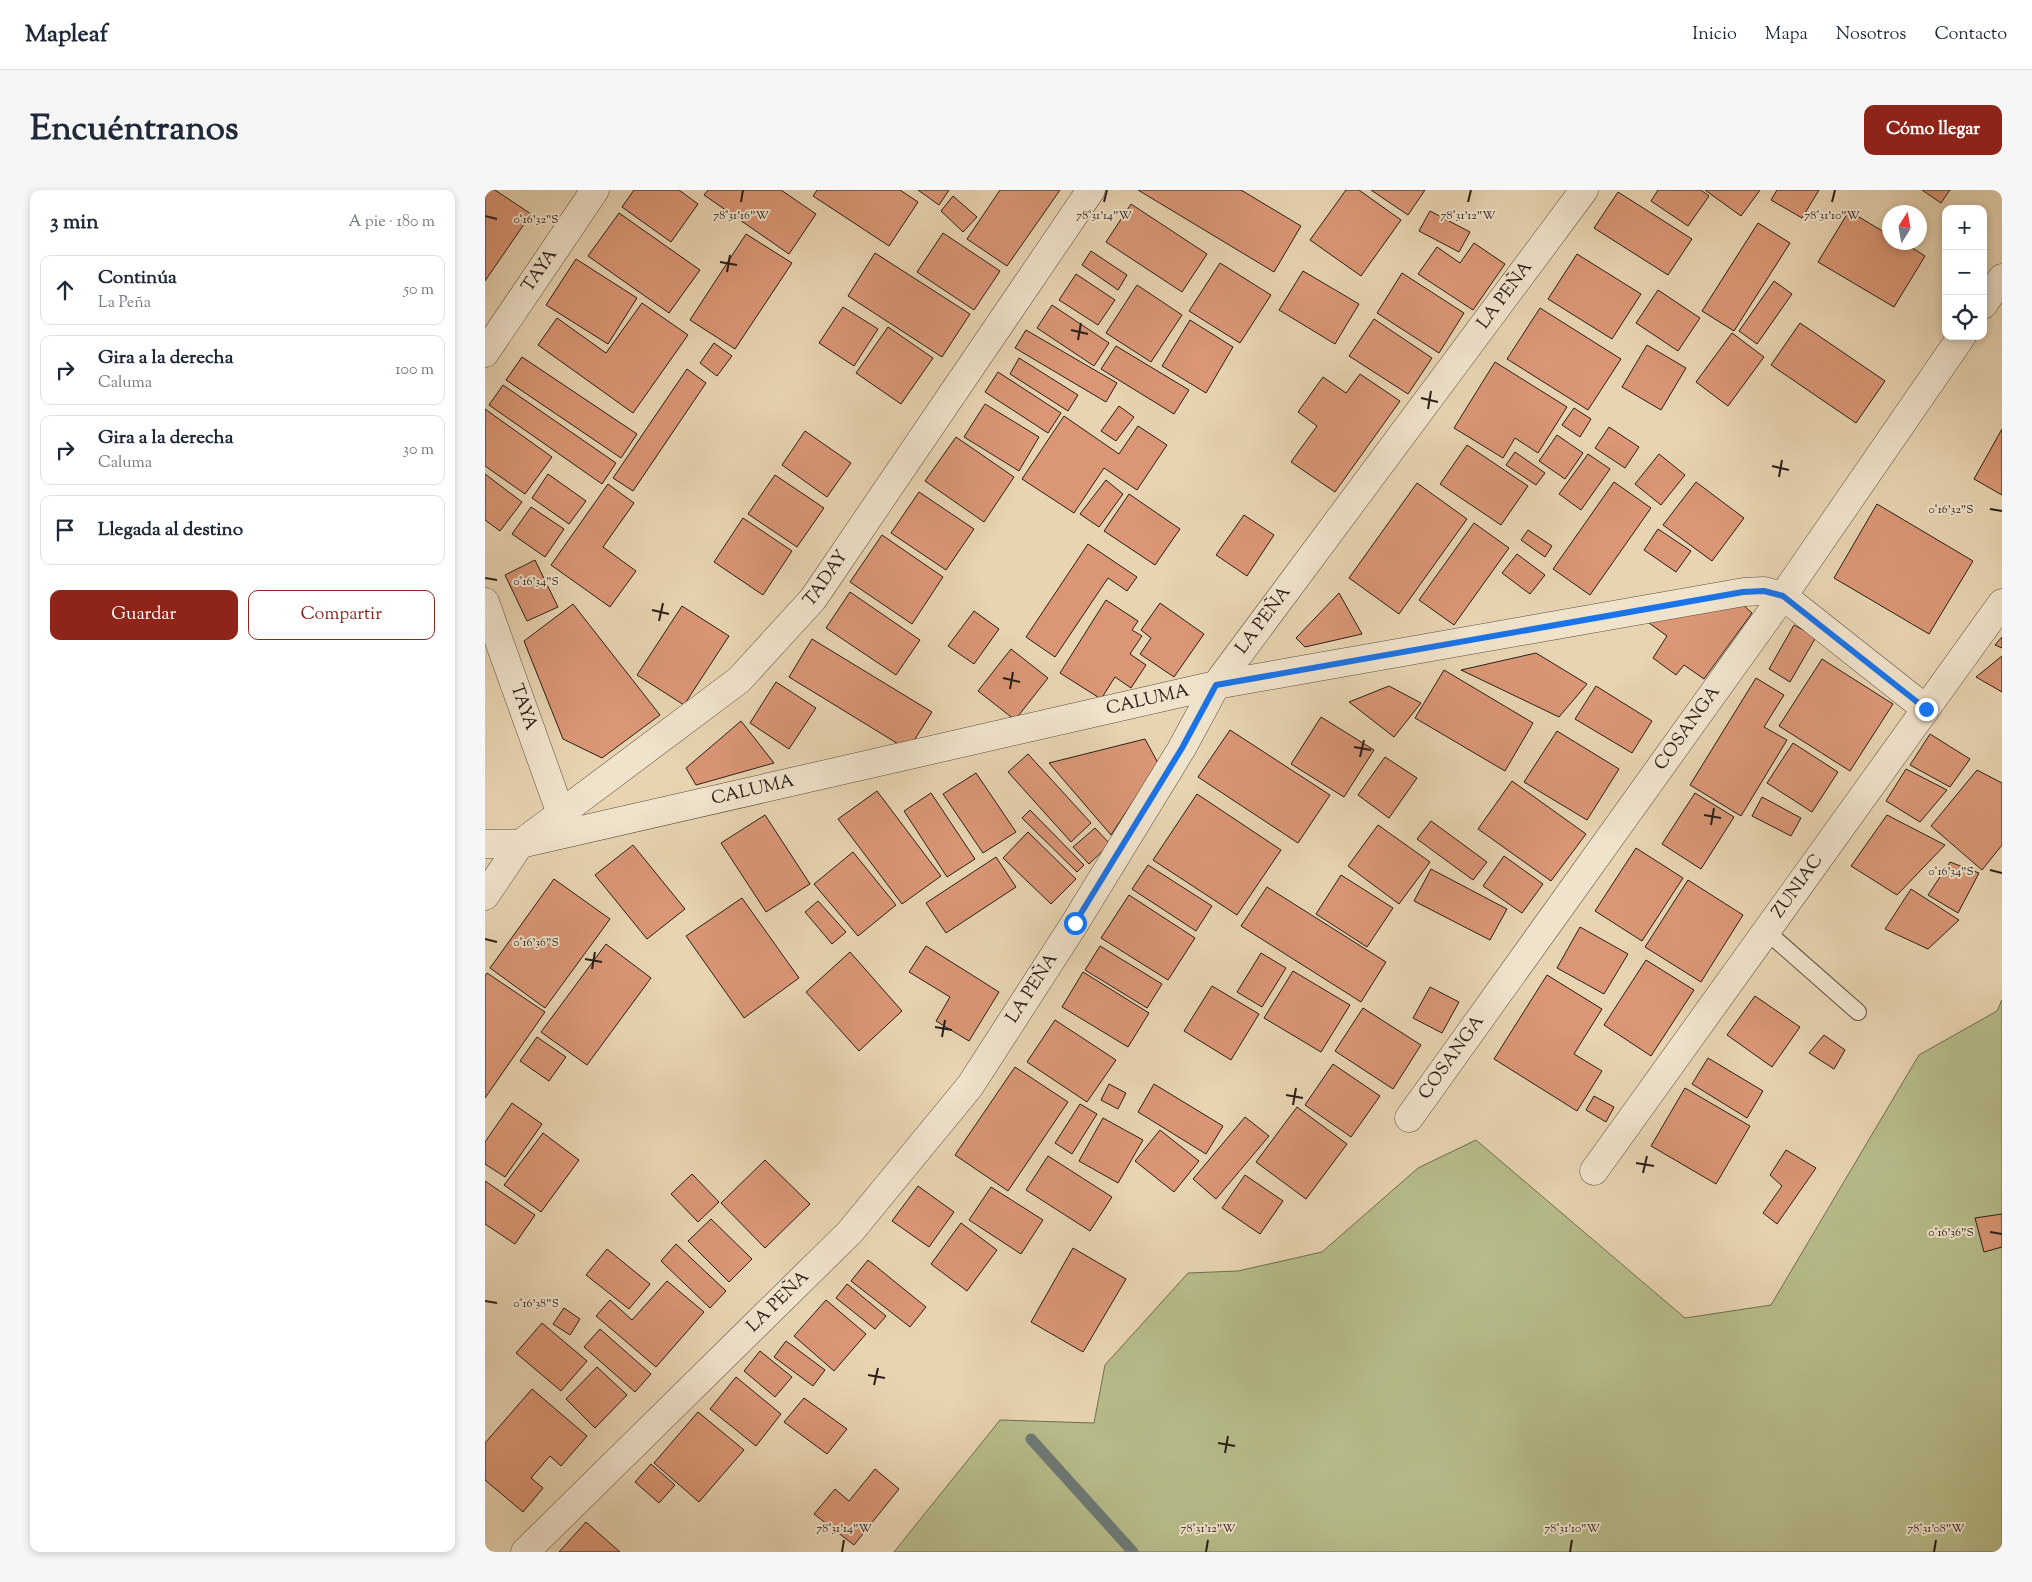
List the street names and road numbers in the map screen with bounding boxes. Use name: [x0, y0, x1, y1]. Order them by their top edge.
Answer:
street label: TAYA: [516, 243, 565, 298]
street label: LA PEÑA: [1472, 256, 1540, 335]
street label: TADAY: [798, 545, 855, 614]
street label: LA PEÑA: [1230, 581, 1298, 660]
street label: CALUMA: [1104, 678, 1192, 723]
street label: TAYA: [502, 680, 543, 735]
street label: COSANGA: [1649, 681, 1727, 776]
street label: CALUMA: [709, 769, 797, 813]
street label: ZUNIAC: [1766, 849, 1830, 924]
street label: LA PEÑA: [1000, 948, 1065, 1029]
street label: COSANGA: [1413, 1010, 1492, 1105]
street label: LA PEÑA: [741, 1265, 816, 1339]

